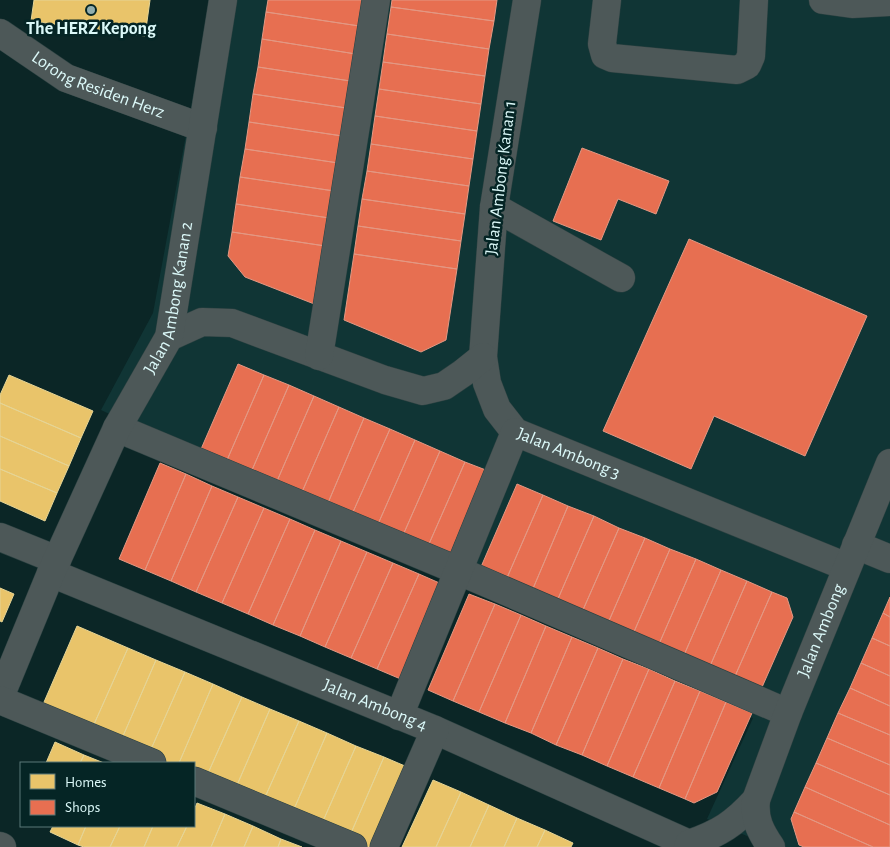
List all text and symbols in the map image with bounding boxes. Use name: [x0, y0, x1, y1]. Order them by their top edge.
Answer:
marker: The HERZ Kepong: [85, 4, 97, 16]
place label: The HERZ Kepong: [26, 20, 157, 38]
street label: Lorong Residen Herz: [28, 48, 167, 122]
street label: Jalan Ambong Kanan 1: [483, 100, 519, 256]
street label: Jalan Ambong Kanan 2: [141, 220, 196, 377]
street label: Jalan Ambong 3: [514, 425, 622, 483]
street label: Jalan Ambong: [794, 581, 849, 680]
street label: Jalan Ambong 4: [320, 676, 430, 735]
legend: [20, 762, 195, 827]
text: Homes: [65, 775, 107, 790]
text: Shops: [65, 800, 100, 815]

